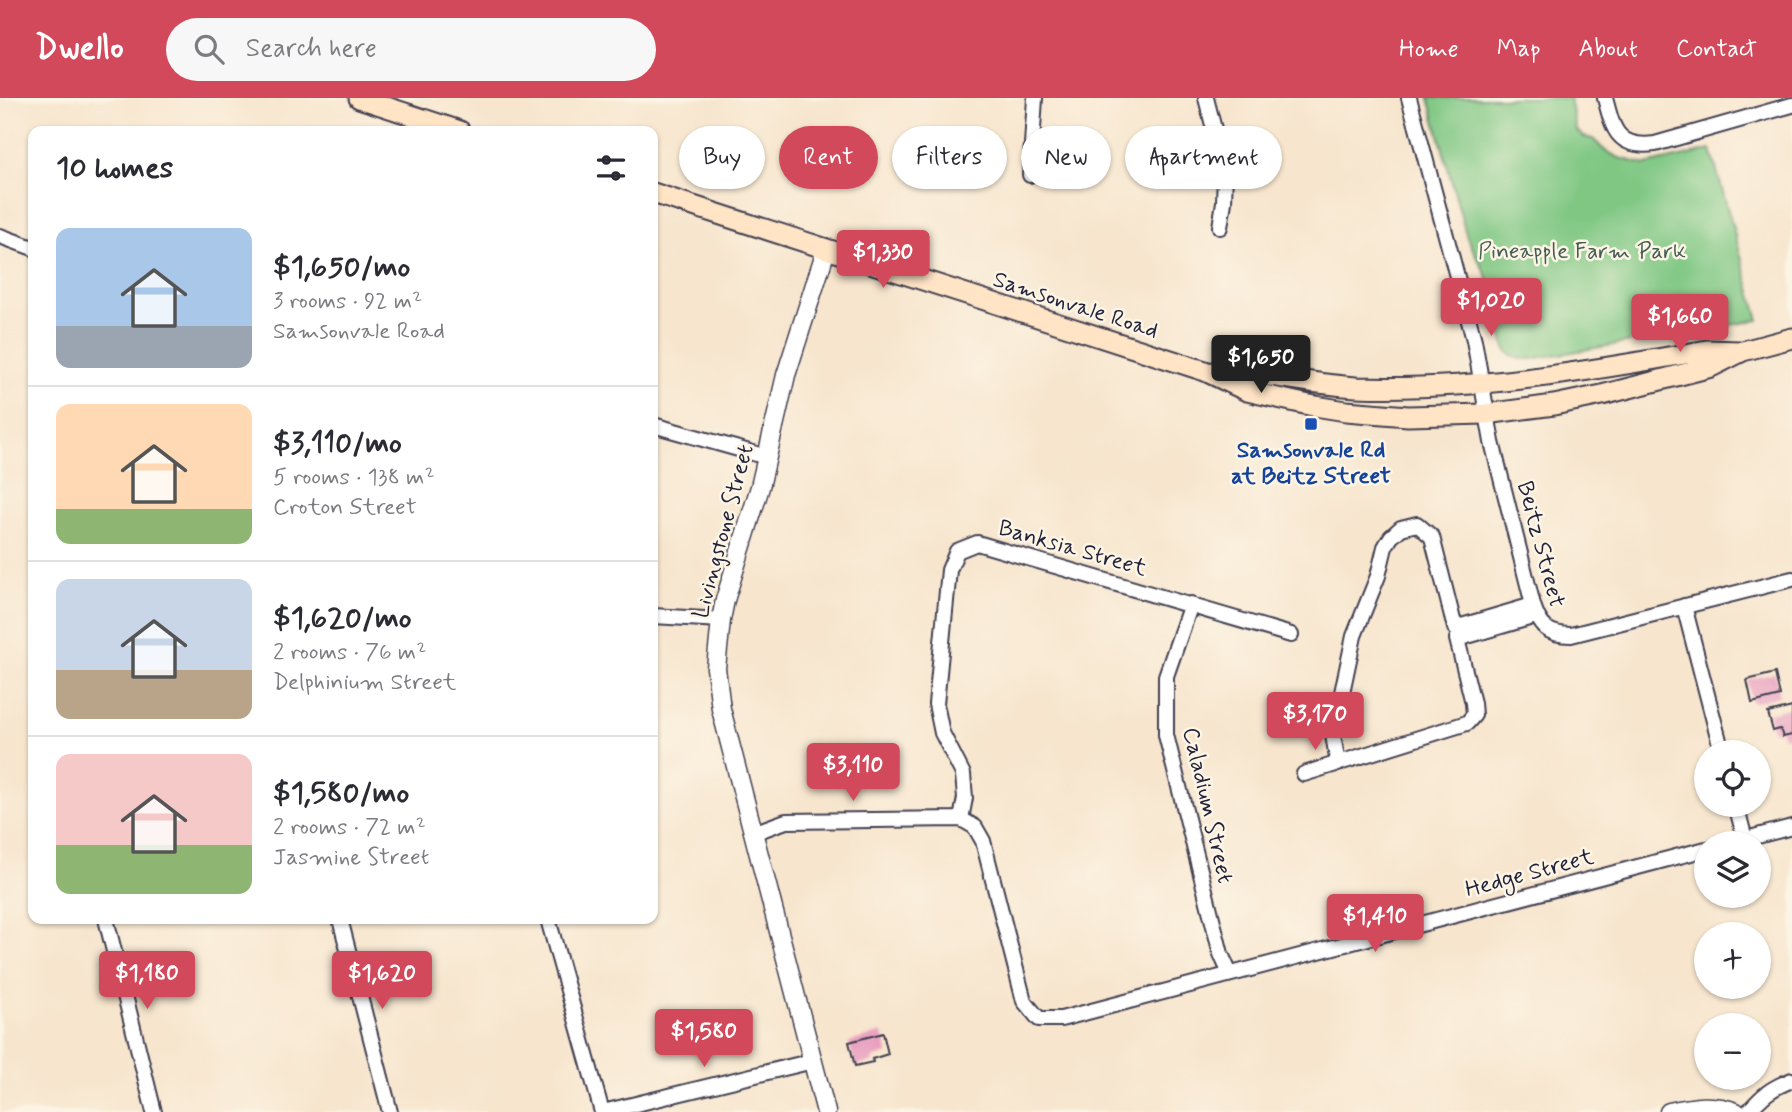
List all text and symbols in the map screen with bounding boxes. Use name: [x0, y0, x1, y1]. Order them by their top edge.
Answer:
search box: [166, 18, 656, 81]
text: Dwello: [35, 27, 124, 71]
icon: search: [190, 30, 228, 68]
text: Search here: [246, 32, 377, 66]
text: Home: [1399, 34, 1459, 65]
text: Map: [1497, 34, 1541, 65]
text: About: [1579, 34, 1638, 65]
text: Contact: [1676, 34, 1757, 65]
chip: Buy: [679, 126, 765, 189]
chip: Rent: [779, 126, 878, 189]
chip: Filters: [892, 126, 1007, 189]
chip: New: [1021, 126, 1111, 189]
chip: Apartment: [1125, 126, 1282, 189]
text: 10 homes: [56, 149, 173, 188]
icon: filters: [592, 149, 630, 187]
pin: $1,330: [826, 230, 940, 290]
park label: Pineapple Farm Park: [1478, 237, 1686, 267]
text: $1,330: [853, 238, 913, 268]
text: $1,650/mo: [273, 248, 410, 287]
icon: home: [112, 256, 196, 340]
street label: Samsonvale Road: [989, 265, 1162, 347]
pin: $1,020: [1434, 278, 1548, 338]
text: $1,020: [1457, 286, 1525, 316]
text: 3 rooms · 92 m²: [273, 287, 422, 317]
pin: $1,660: [1623, 294, 1737, 354]
text: $1,660: [1647, 302, 1713, 332]
text: Samsonvale Road: [273, 317, 445, 347]
pin: $1,650: [1204, 336, 1318, 395]
text: $1,650: [1227, 343, 1295, 373]
marker: Samsonvale Rd at Beitz Street: [1303, 416, 1319, 432]
text: $3,110/mo: [273, 424, 402, 463]
icon: home: [112, 432, 196, 516]
place label: Samsonvale Rd at Beitz Street: [1231, 436, 1391, 492]
street label: Livingstone Street: [686, 441, 762, 622]
text: 5 rooms · 138 m²: [273, 463, 435, 493]
street label: Beitz Street: [1509, 478, 1571, 611]
text: Croton Street: [273, 493, 417, 523]
street label: Banksia Street: [995, 513, 1150, 585]
text: $1,620/mo: [273, 599, 412, 638]
icon: home: [112, 607, 196, 691]
text: 2 rooms · 76 m²: [273, 638, 426, 668]
text: Delphinium Street: [273, 668, 456, 698]
pin: $3,170: [1258, 692, 1372, 752]
text: $3,170: [1283, 700, 1347, 730]
street label: Caladium Street: [1175, 725, 1240, 886]
map controls: [1694, 740, 1771, 1090]
button: locate: [1694, 740, 1771, 817]
pin: $3,110: [796, 744, 910, 803]
text: $3,110: [823, 751, 883, 781]
text: $1,580/mo: [273, 774, 409, 813]
icon: home: [112, 782, 196, 866]
text: 2 rooms · 72 m²: [273, 813, 426, 843]
button: layers: [1694, 831, 1771, 908]
street label: Hedge Street: [1462, 842, 1598, 907]
text: Jasmine Street: [273, 843, 429, 873]
pin: $1,410: [1318, 894, 1432, 954]
text: $1,410: [1343, 902, 1407, 932]
button: +: [1694, 922, 1771, 999]
pin: $1,180: [90, 951, 204, 1011]
pin: $1,620: [325, 951, 439, 1011]
text: $1,180: [115, 959, 179, 989]
text: $1,620: [348, 959, 416, 989]
pin: $1,580: [647, 1010, 761, 1069]
button: −: [1694, 1013, 1771, 1090]
text: $1,580: [671, 1017, 737, 1047]

